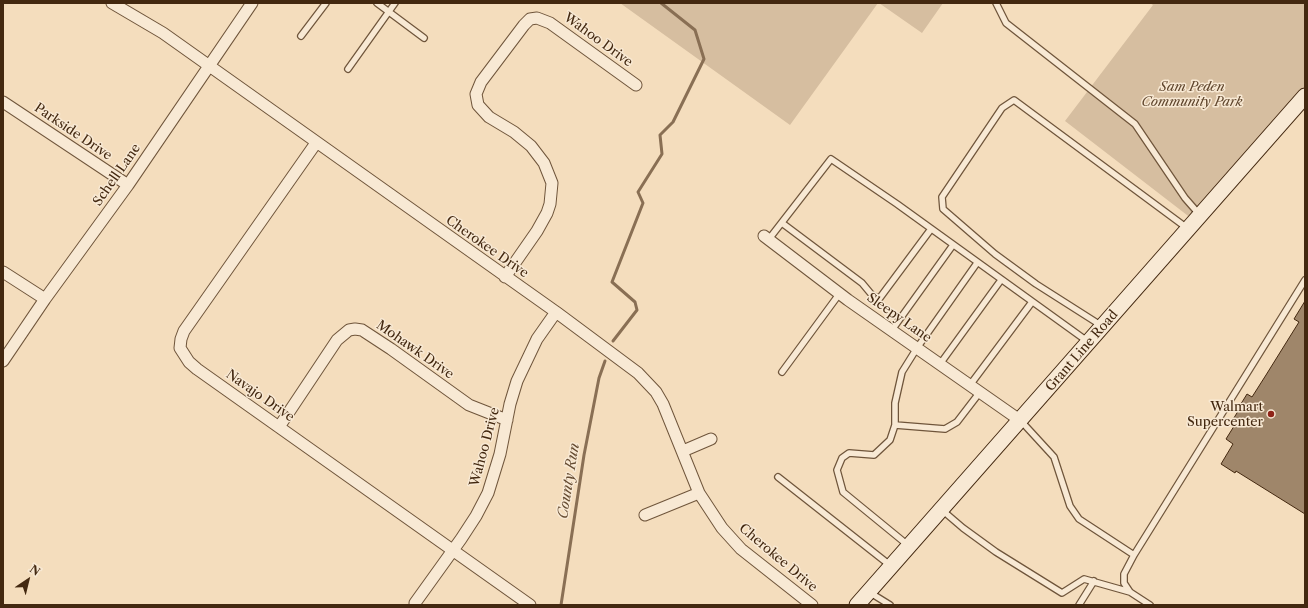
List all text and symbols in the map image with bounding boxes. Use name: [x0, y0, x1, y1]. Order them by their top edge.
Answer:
street label: Wahoo Drive: [561, 10, 635, 70]
park label: Sam Peden Community Park: [1142, 79, 1242, 110]
street label: Parkside Drive: [31, 100, 115, 164]
street label: Schell Lane: [90, 141, 144, 209]
street label: Cherokee Drive: [443, 213, 531, 281]
street label: Sleepy Lane: [864, 290, 934, 346]
street label: Grant Line Road: [1043, 307, 1121, 395]
street label: Mohawk Drive: [373, 318, 457, 382]
street label: Navajo Drive: [223, 367, 297, 425]
place label: Walmart Supercenter: [1187, 399, 1263, 430]
street label: Wahoo Drive: [467, 406, 503, 488]
marker: Walmart Supercenter: [1266, 409, 1276, 419]
water label: County Run: [555, 442, 583, 520]
street label: Cherokee Drive: [736, 521, 820, 595]
north arrow: [8, 560, 48, 600]
text: N: [27, 562, 43, 579]

